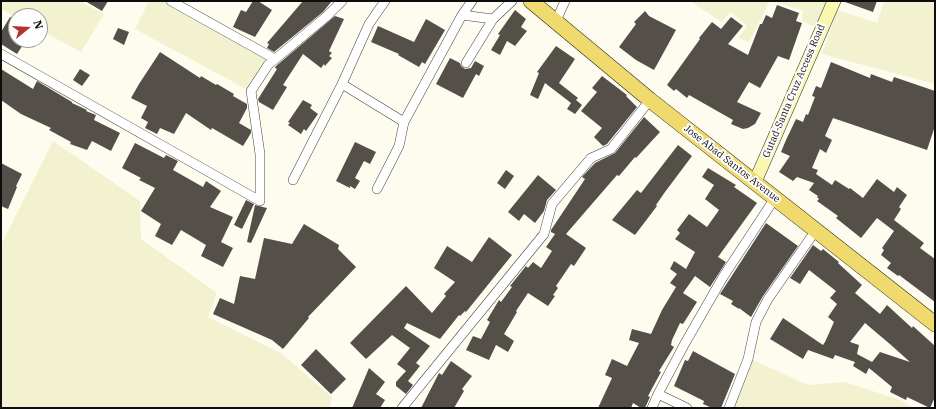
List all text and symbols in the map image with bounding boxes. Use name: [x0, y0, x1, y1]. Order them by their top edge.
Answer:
north arrow: [8, 8, 48, 48]
text: N: [30, 18, 46, 31]
street label: Gutad-Santa Cruz Access Road: [760, 22, 828, 160]
street label: Jose Abad Santos Avenue: [682, 123, 782, 205]

